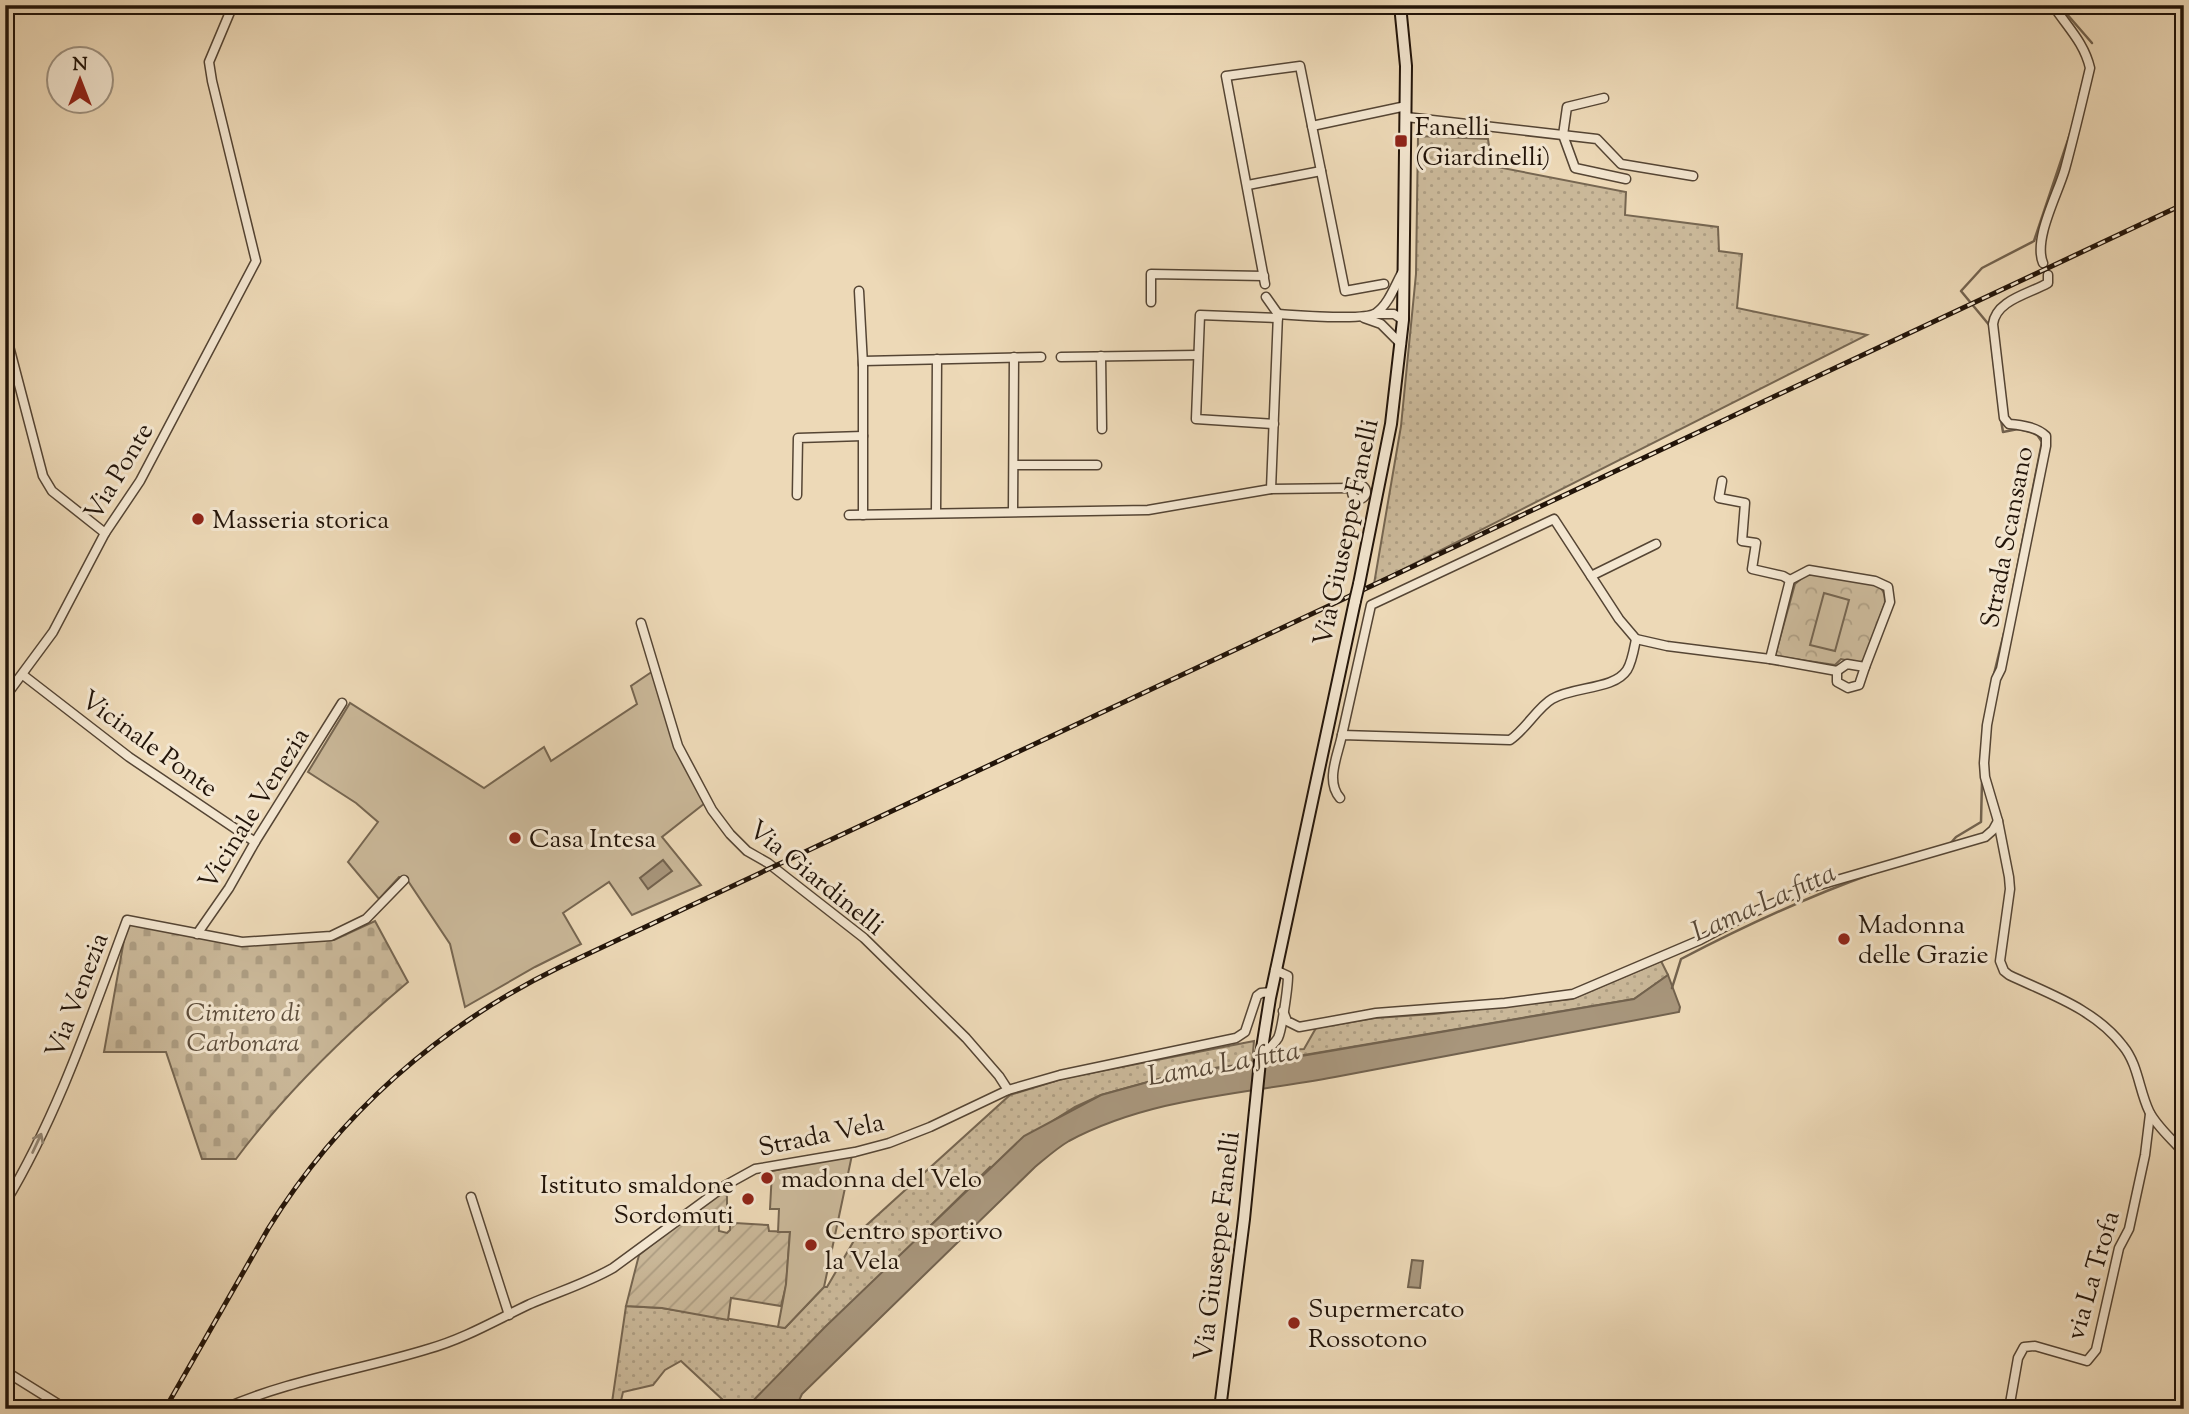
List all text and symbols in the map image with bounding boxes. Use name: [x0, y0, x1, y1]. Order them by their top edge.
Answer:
north arrow: [46, 46, 116, 116]
text: N: [72, 52, 88, 79]
place label: Fanelli (Giardinelli): [1415, 110, 1551, 177]
marker: Fanelli (Giardinelli): [1393, 133, 1409, 149]
street label: Via Ponte: [76, 416, 164, 528]
street label: Via Giuseppe Fanelli: [1305, 416, 1390, 649]
street label: Strada Scansano: [1973, 444, 2044, 631]
place label: Masseria storica: [212, 503, 389, 540]
marker: Masseria storica: [190, 511, 206, 527]
street label: Vicinale Ponte: [72, 683, 225, 808]
street label: Vicinale Venezia: [190, 721, 320, 897]
street label: Via Giardinelli: [739, 813, 891, 945]
place label: Casa Intesa: [529, 822, 656, 859]
marker: Casa Intesa: [507, 830, 523, 846]
water label: Lama La fitta: [1686, 854, 1843, 953]
place label: Madonna delle Grazie: [1858, 908, 1989, 975]
street label: Via Venezia: [38, 928, 119, 1064]
marker: Madonna delle Grazie: [1836, 931, 1852, 947]
park label: Cimitero di Carbonara: [186, 996, 300, 1063]
water label: Lama La fitta: [1144, 1032, 1303, 1098]
street label: Strada Vela: [755, 1105, 888, 1168]
street label: Via Giuseppe Fanelli: [1186, 1129, 1251, 1363]
one-way arrow: [31, 1133, 44, 1154]
place label: madonna del Velo: [781, 1162, 982, 1199]
place label: Istituto smaldone Sordomuti: [540, 1168, 734, 1235]
marker: madonna del Velo: [759, 1170, 775, 1186]
marker: Istituto smaldone Sordomuti: [740, 1191, 756, 1207]
street label: via La Trofa: [2058, 1207, 2130, 1345]
place label: Centro sportivo la Vela: [825, 1214, 1003, 1281]
marker: Centro sportivo la Vela: [803, 1237, 819, 1253]
place label: Supermercato Rossotono: [1308, 1292, 1464, 1359]
marker: Supermercato Rossotono: [1286, 1315, 1302, 1331]

